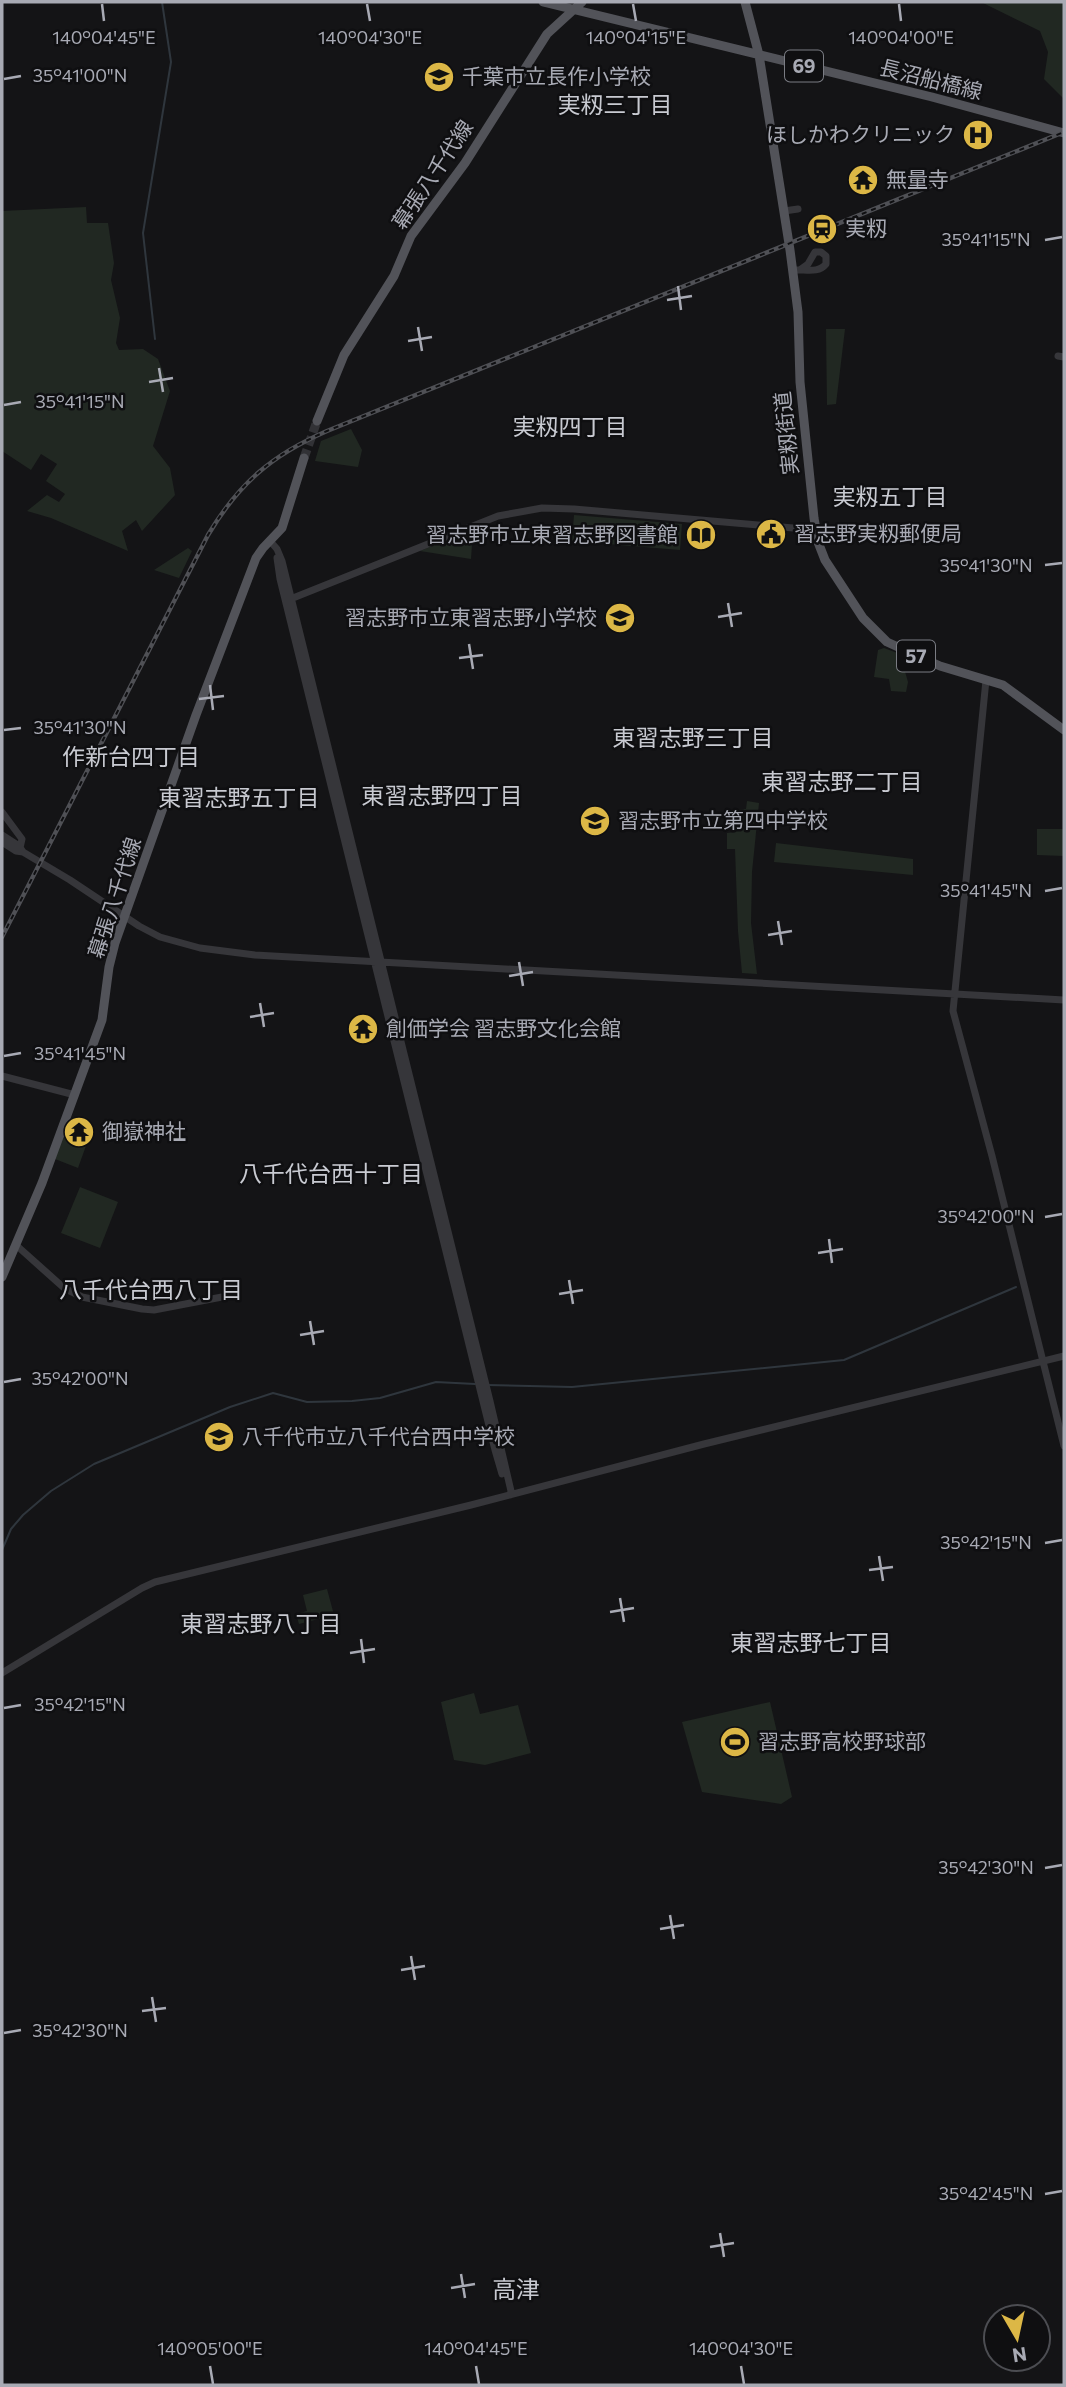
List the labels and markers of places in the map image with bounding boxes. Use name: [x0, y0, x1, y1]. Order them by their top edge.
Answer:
school or university icon: 千葉市立長作小学校: [422, 60, 456, 94]
place label: 千葉市立長作小学校: [462, 63, 651, 88]
hospital icon: ほしかわクリニック: [961, 118, 995, 152]
place label: ほしかわクリニック: [766, 121, 955, 146]
temple icon: 無量寺: [846, 163, 880, 197]
place label: 無量寺: [886, 166, 949, 191]
station icon: 実籾: [805, 212, 839, 246]
place label: 実籾: [845, 215, 887, 240]
public building icon: 習志野実籾郵便局: [754, 517, 788, 551]
library icon: 習志野市立東習志野図書館: [684, 518, 718, 552]
place label: 習志野実籾郵便局: [794, 520, 962, 545]
place label: 習志野市立東習志野図書館: [426, 521, 678, 546]
school or university icon: 習志野市立東習志野小学校: [603, 601, 637, 635]
place label: 習志野市立東習志野小学校: [345, 604, 597, 629]
school or university icon: 習志野市立第四中学校: [578, 804, 612, 838]
place label: 習志野市立第四中学校: [618, 807, 828, 832]
temple icon: 創価学会 習志野文化会館: [346, 1012, 380, 1046]
place label: 創価学会 習志野文化会館: [386, 1015, 621, 1040]
temple icon: 御嶽神社: [62, 1115, 96, 1149]
place label: 御嶽神社: [102, 1118, 186, 1143]
school or university icon: 八千代市立八千代台西中学校: [202, 1420, 236, 1454]
place label: 八千代市立八千代台西中学校: [242, 1423, 515, 1448]
sports icon: 習志野高校野球部: [718, 1725, 752, 1759]
place label: 習志野高校野球部: [758, 1728, 926, 1753]

